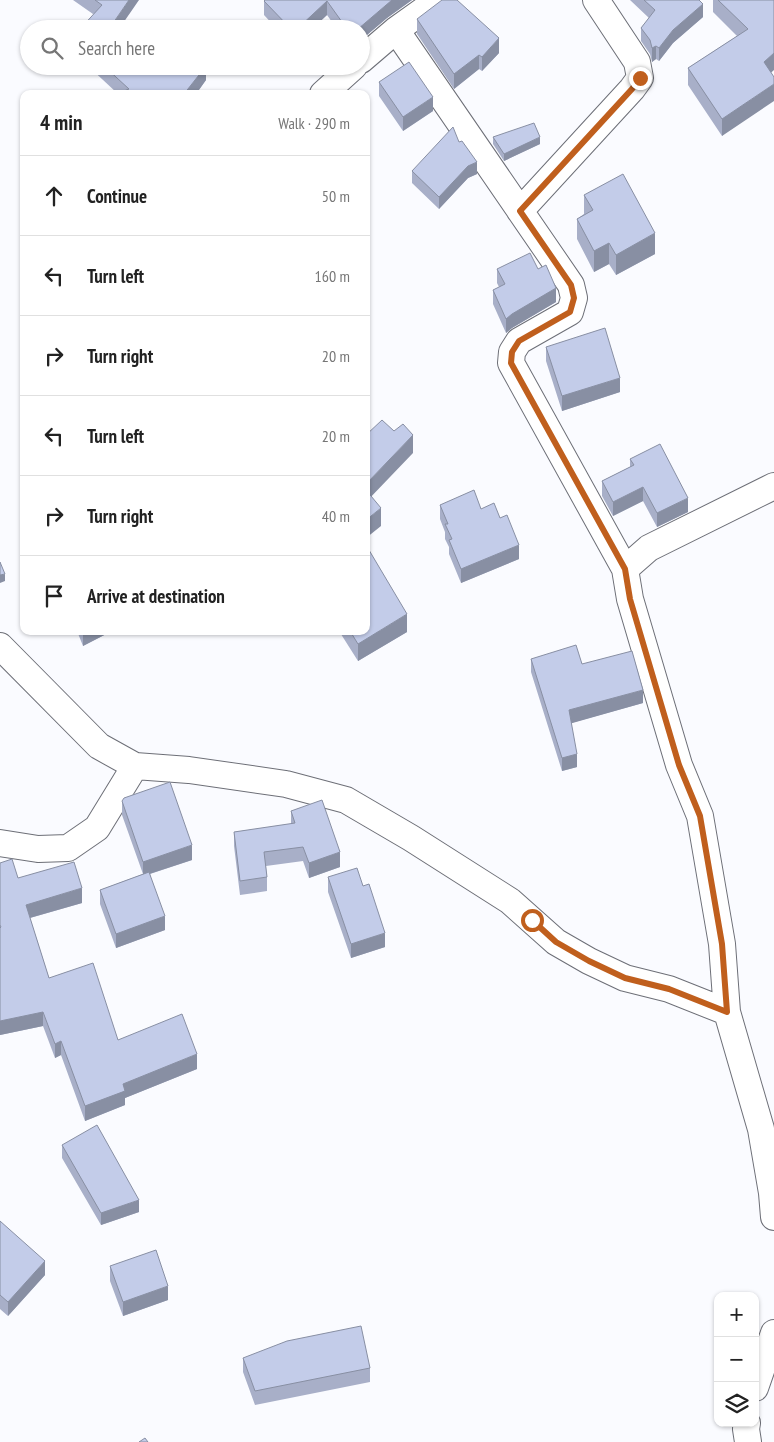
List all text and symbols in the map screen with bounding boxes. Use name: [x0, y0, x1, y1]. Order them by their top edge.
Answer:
search box: [20, 20, 370, 75]
icon: search: [38, 34, 66, 62]
text: Search here: [78, 36, 155, 60]
route end: [629, 67, 652, 90]
text: 4 min: [40, 109, 82, 136]
text: Walk · 290 m: [278, 113, 350, 133]
icon: ahead: [40, 182, 68, 210]
text: Continue: [87, 184, 147, 208]
text: 50 m: [322, 186, 350, 206]
icon: left: [40, 262, 68, 290]
text: Turn left: [87, 264, 144, 288]
text: 160 m: [315, 266, 350, 286]
icon: right: [40, 342, 68, 370]
text: Turn right: [87, 344, 153, 368]
text: 20 m: [322, 346, 350, 366]
icon: left: [40, 422, 68, 450]
text: Turn left: [87, 424, 144, 448]
text: 20 m: [322, 426, 350, 446]
icon: right: [40, 502, 68, 530]
text: Turn right: [87, 504, 153, 528]
text: 40 m: [322, 506, 350, 526]
icon: arrive: [40, 582, 68, 610]
text: Arrive at destination: [87, 584, 225, 608]
route start: [521, 909, 544, 932]
map controls: [714, 1292, 759, 1427]
button: +: [714, 1292, 759, 1337]
button: −: [714, 1337, 759, 1382]
button: layers: [714, 1382, 759, 1427]

